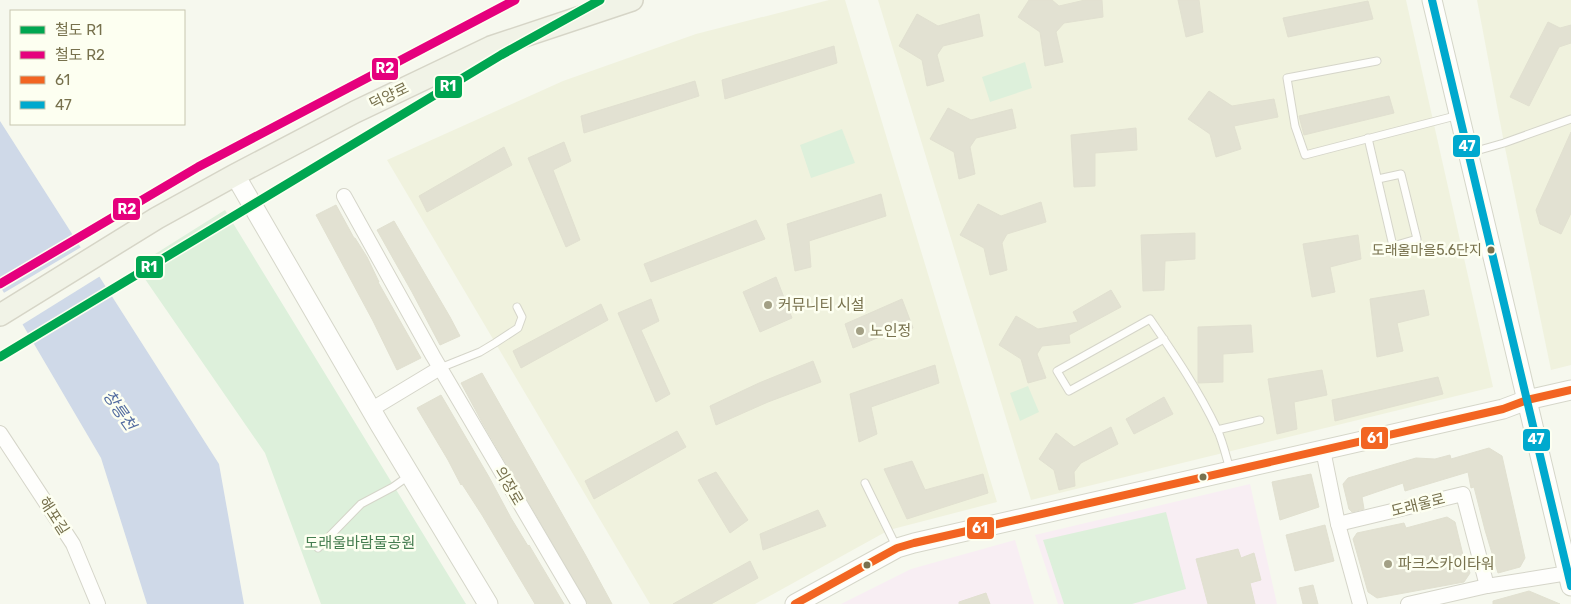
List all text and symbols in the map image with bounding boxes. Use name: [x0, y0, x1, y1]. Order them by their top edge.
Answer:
legend: [10, 10, 185, 125]
text: 철도 R1: [55, 21, 103, 39]
text: 철도 R2: [55, 46, 105, 64]
line badge: R2: [371, 57, 399, 81]
text: R2: [376, 60, 394, 77]
text: 61: [55, 71, 70, 89]
line badge: R1: [434, 75, 463, 99]
text: R1: [440, 78, 456, 95]
street label: 덕양로: [366, 79, 412, 113]
text: 47: [55, 96, 72, 114]
line badge: 47: [1452, 134, 1481, 158]
text: 47: [1458, 138, 1476, 155]
line badge: R2: [112, 197, 141, 221]
text: R2: [118, 201, 136, 218]
place label: 도래울마을5.6단지: [1372, 242, 1482, 259]
marker: 도래울마을5.6단지: [1486, 245, 1496, 255]
line badge: R1: [135, 255, 164, 279]
text: R1: [141, 259, 157, 276]
place label: 커뮤니티 시설: [778, 296, 864, 314]
marker: 커뮤니티 시설: [762, 299, 774, 311]
place label: 노인정: [870, 322, 911, 340]
marker: 노인정: [854, 325, 866, 337]
water label: 창릉천: [99, 387, 141, 436]
line badge: 61: [1360, 426, 1389, 450]
line badge: 47: [1522, 428, 1551, 452]
text: 61: [1367, 430, 1383, 447]
text: 47: [1527, 431, 1545, 448]
street label: 의장로: [491, 464, 527, 508]
unlabelled marker: [1198, 472, 1208, 482]
street label: 도래울로: [1389, 490, 1447, 520]
street label: 해포길: [35, 494, 73, 538]
line badge: 61: [966, 516, 995, 540]
text: 61: [972, 520, 988, 537]
park label: 도래울바람물공원: [305, 534, 415, 552]
place label: 파크스카이타워: [1398, 555, 1495, 573]
marker: 파크스카이타워: [1382, 558, 1394, 570]
unlabelled marker: [862, 560, 872, 570]

